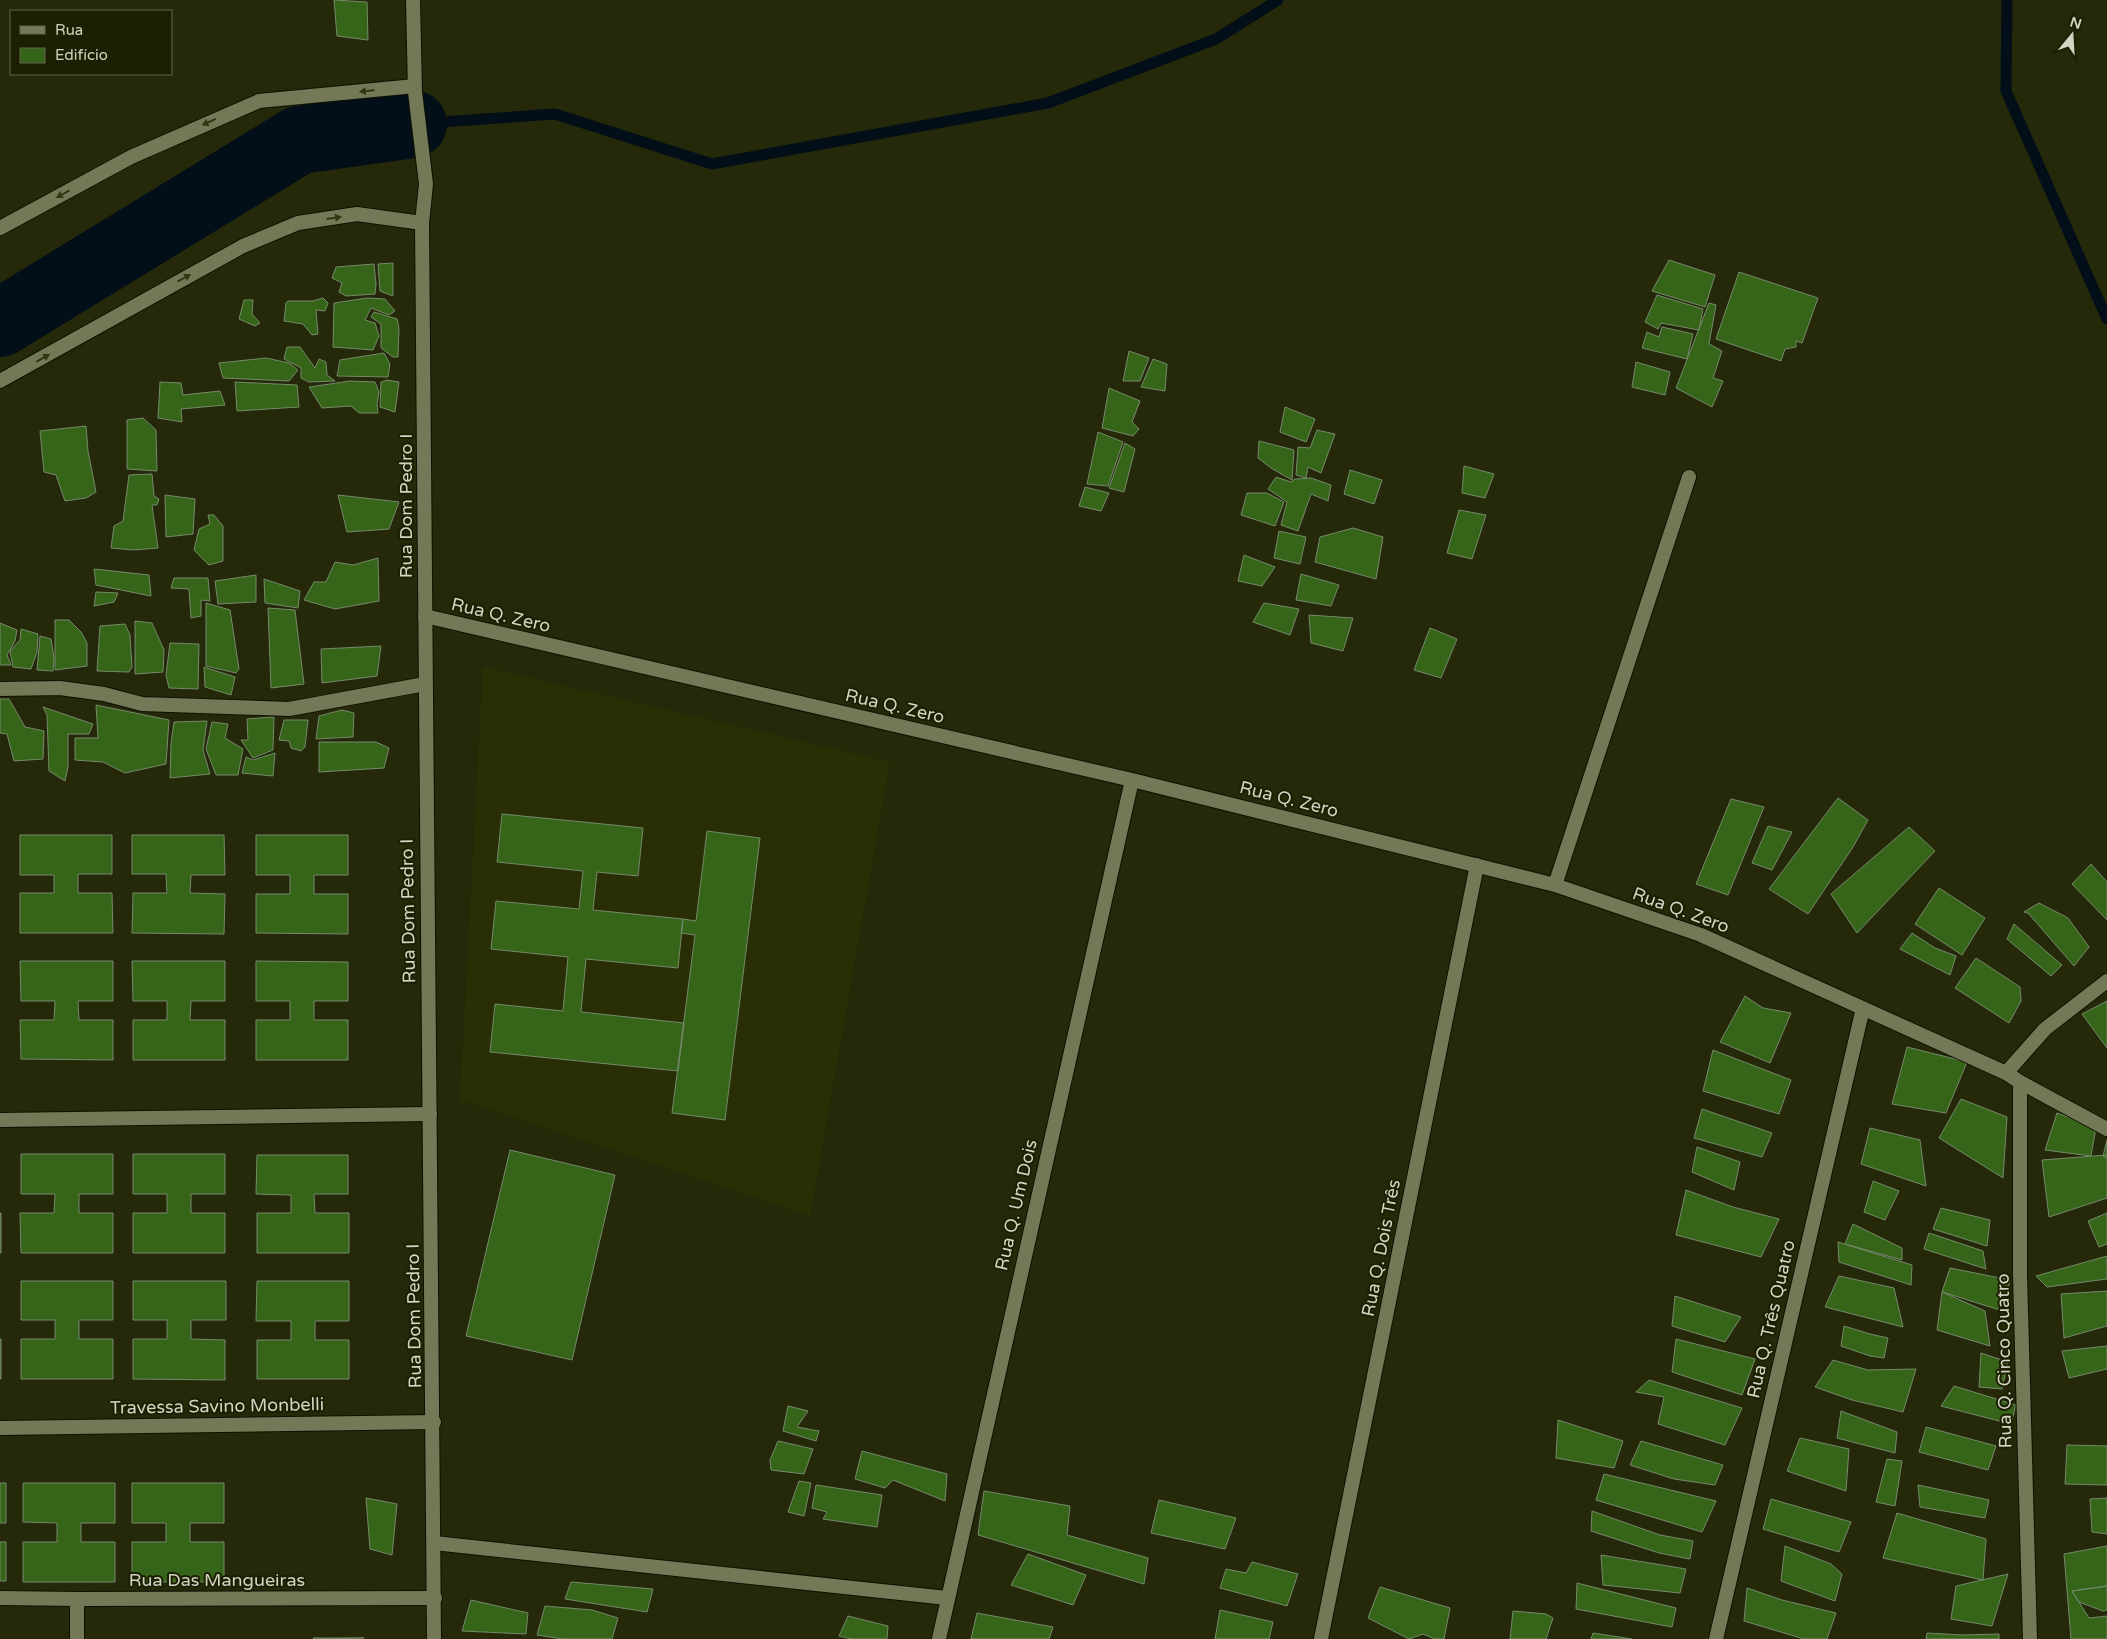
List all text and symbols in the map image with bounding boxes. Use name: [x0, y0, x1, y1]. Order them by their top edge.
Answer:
legend: [10, 10, 172, 75]
north arrow: [2047, 10, 2097, 60]
text: N: [2068, 13, 2084, 33]
text: Rua: [55, 21, 83, 39]
text: Edifício: [55, 46, 108, 64]
one-way arrow: [358, 87, 374, 95]
one-way arrow: [202, 119, 216, 127]
one-way arrow: [57, 189, 70, 198]
one-way arrow: [326, 213, 342, 221]
one-way arrow: [178, 274, 191, 283]
one-way arrow: [36, 353, 49, 362]
street label: Rua Dom Pedro I: [395, 434, 417, 578]
street label: Rua Q. Zero: [449, 593, 553, 637]
street label: Rua Q. Zero: [843, 684, 947, 728]
street label: Rua Q. Zero: [1237, 776, 1341, 822]
street label: Rua Dom Pedro I: [396, 838, 420, 984]
street label: Rua Q. Zero: [1630, 882, 1732, 938]
street label: Rua Q. Um Dois: [990, 1137, 1042, 1273]
street label: Rua Q. Dois Três: [1357, 1178, 1405, 1318]
street label: Rua Q. Três Quatro: [1742, 1238, 1800, 1400]
street label: Rua Dom Pedro I: [402, 1243, 426, 1389]
street label: Rua Q. Cinco Quatro: [1991, 1273, 2017, 1449]
street label: Travessa Savino Monbelli: [110, 1393, 324, 1419]
street label: Rua Das Mangueiras: [129, 1569, 305, 1591]

